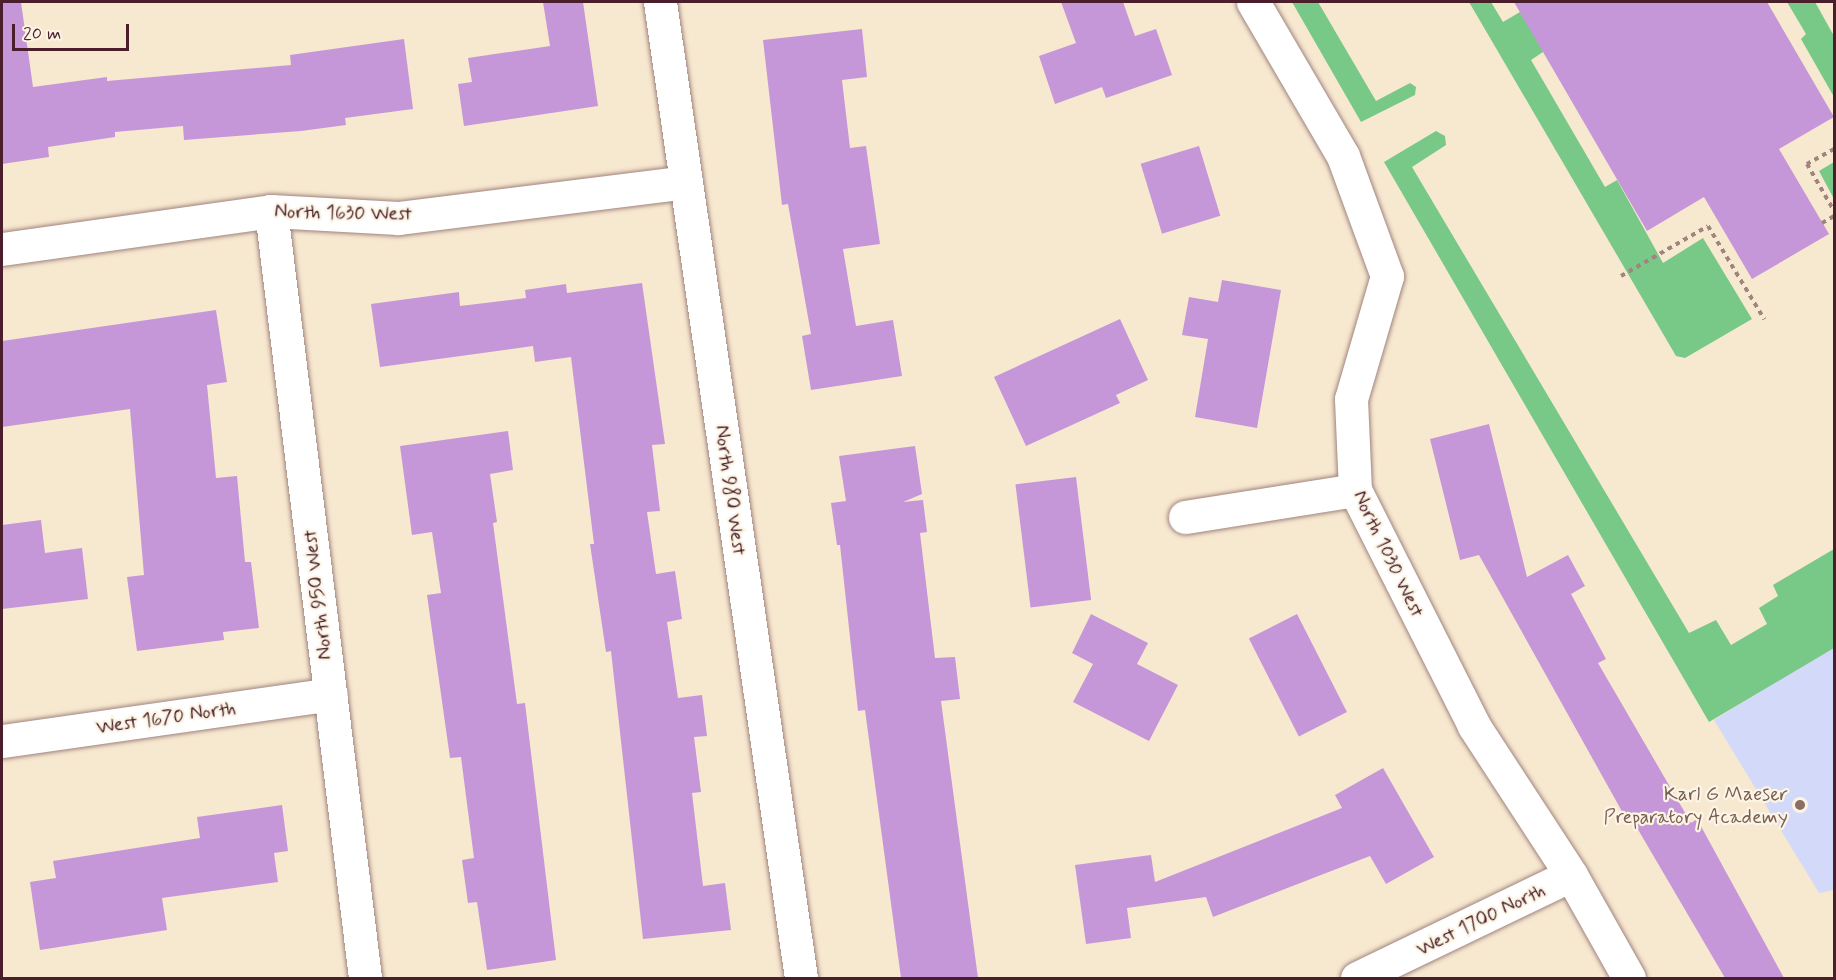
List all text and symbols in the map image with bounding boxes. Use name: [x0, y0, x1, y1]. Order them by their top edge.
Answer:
scale bar: [15, 12, 132, 50]
text: 20 m: [23, 22, 61, 46]
street label: North 1630 West: [274, 200, 412, 226]
street label: North 980 West: [709, 423, 751, 557]
street label: North 1030 West: [1347, 487, 1429, 621]
street label: North 950 West: [298, 529, 338, 661]
street label: West 1670 North: [95, 696, 237, 740]
place label: Karl G Maeser Preparatory Academy: [1602, 782, 1788, 829]
marker: Karl G Maeser Preparatory Academy: [1793, 798, 1807, 812]
street label: West 1700 North: [1413, 878, 1549, 962]

